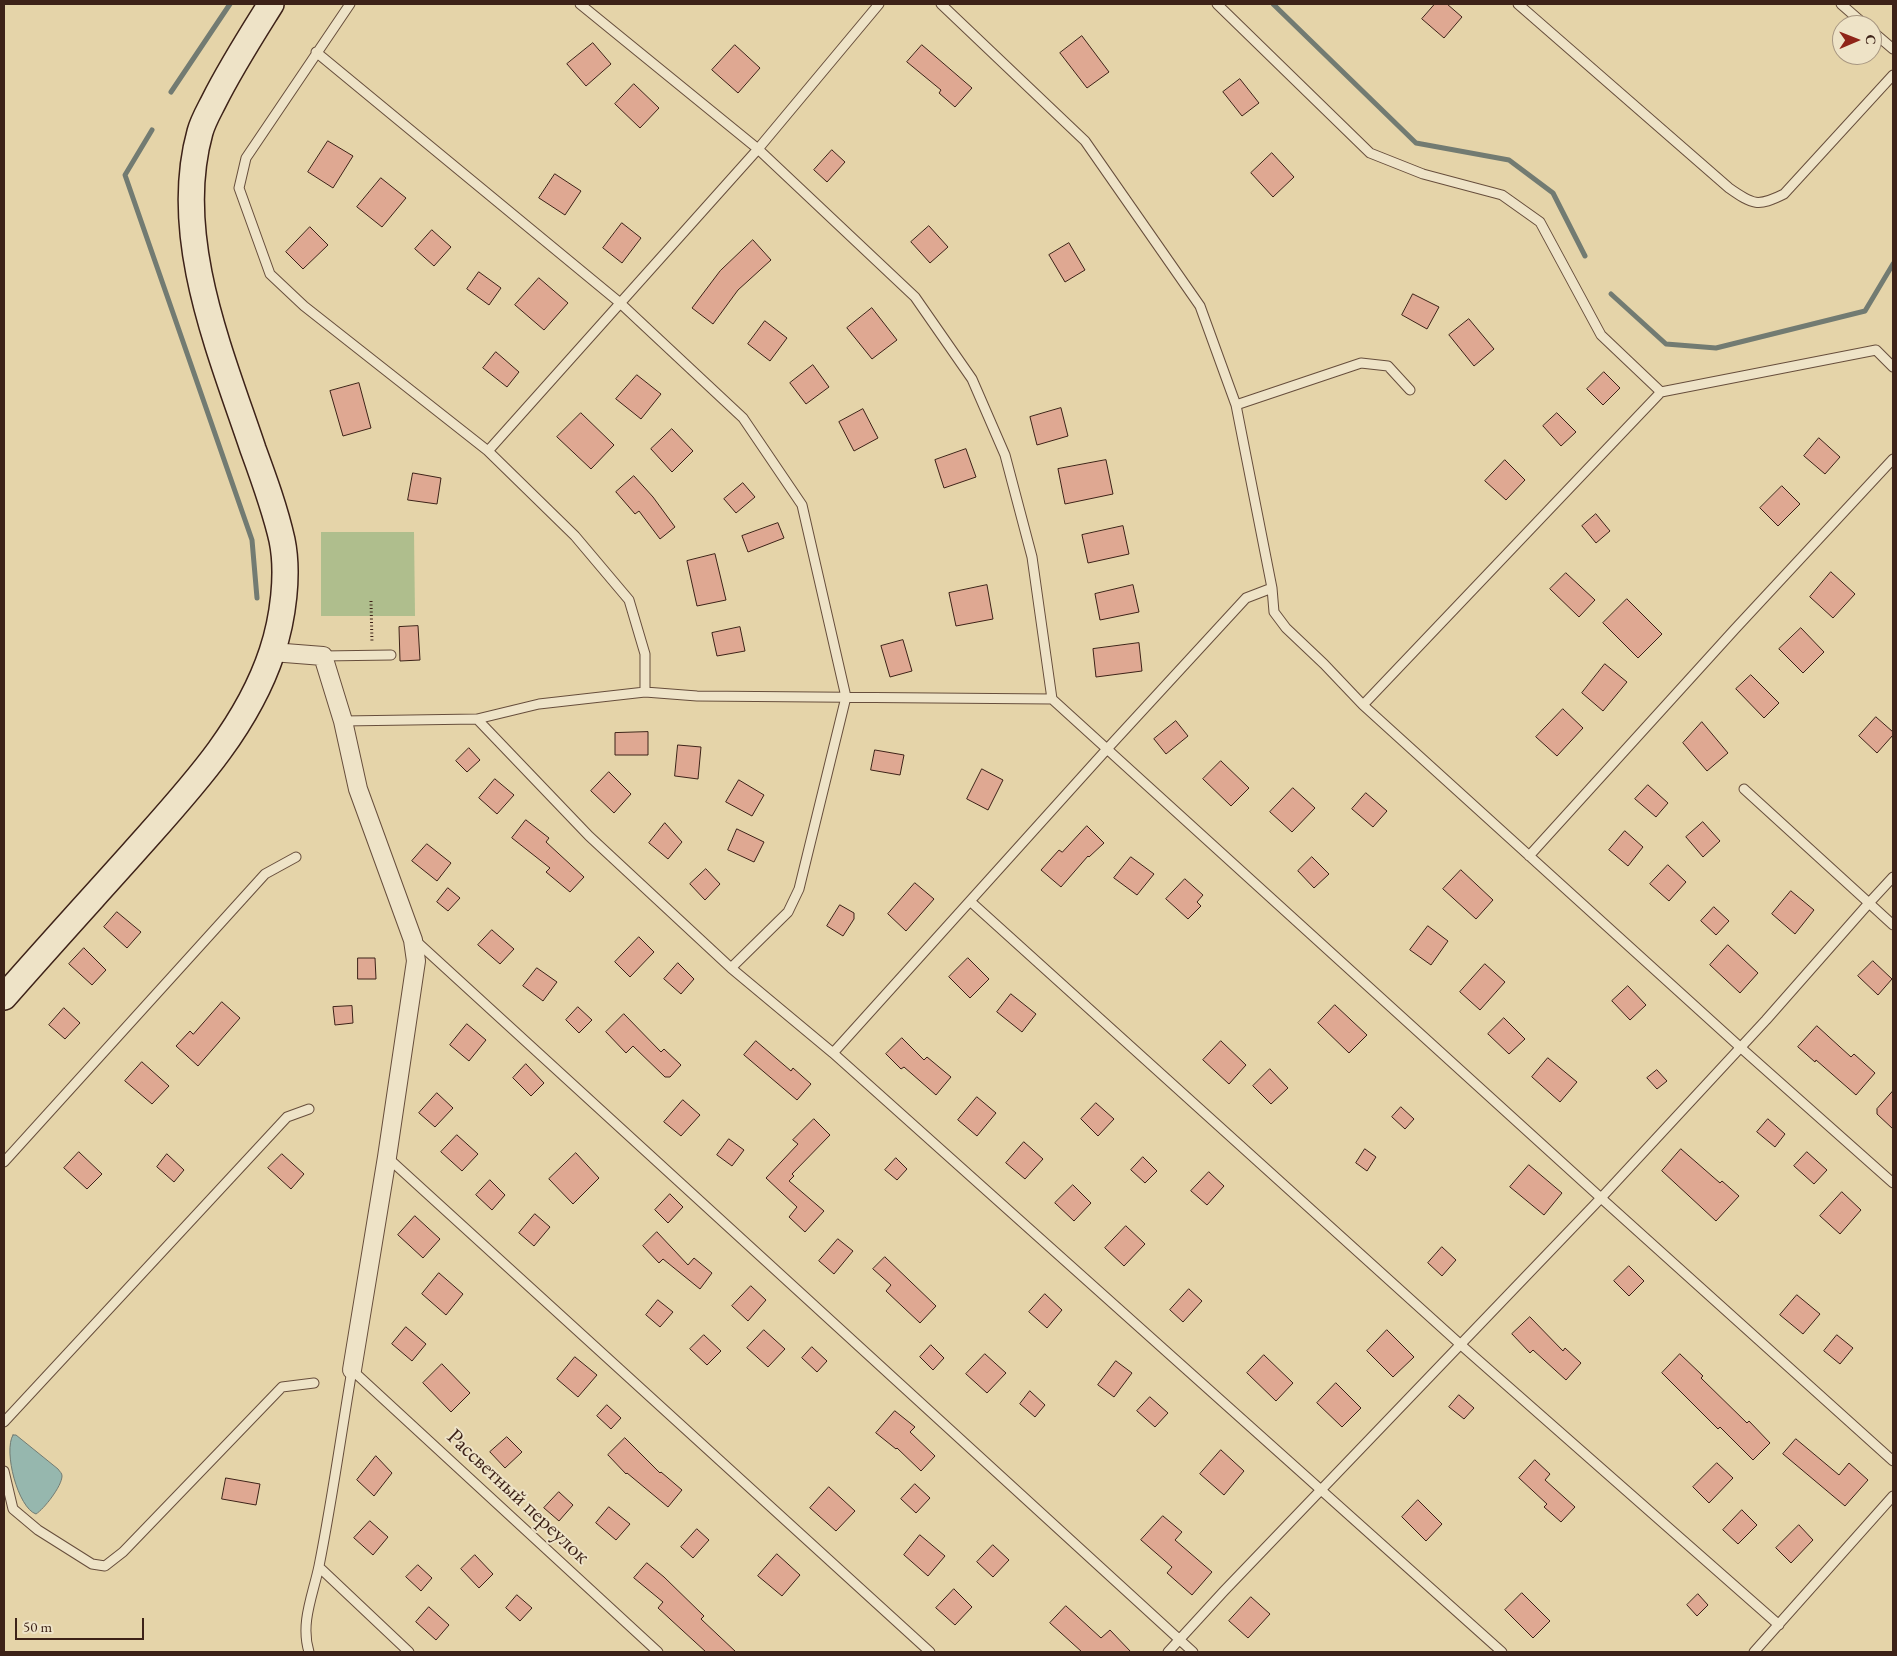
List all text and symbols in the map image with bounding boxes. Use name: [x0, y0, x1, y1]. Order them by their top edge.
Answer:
north arrow: [1832, 15, 1882, 65]
text: С: [1862, 35, 1880, 45]
street label: Рассветный переулок: [441, 1424, 595, 1570]
scale bar: [18, 1608, 146, 1640]
text: 50 m: [23, 1617, 52, 1636]

